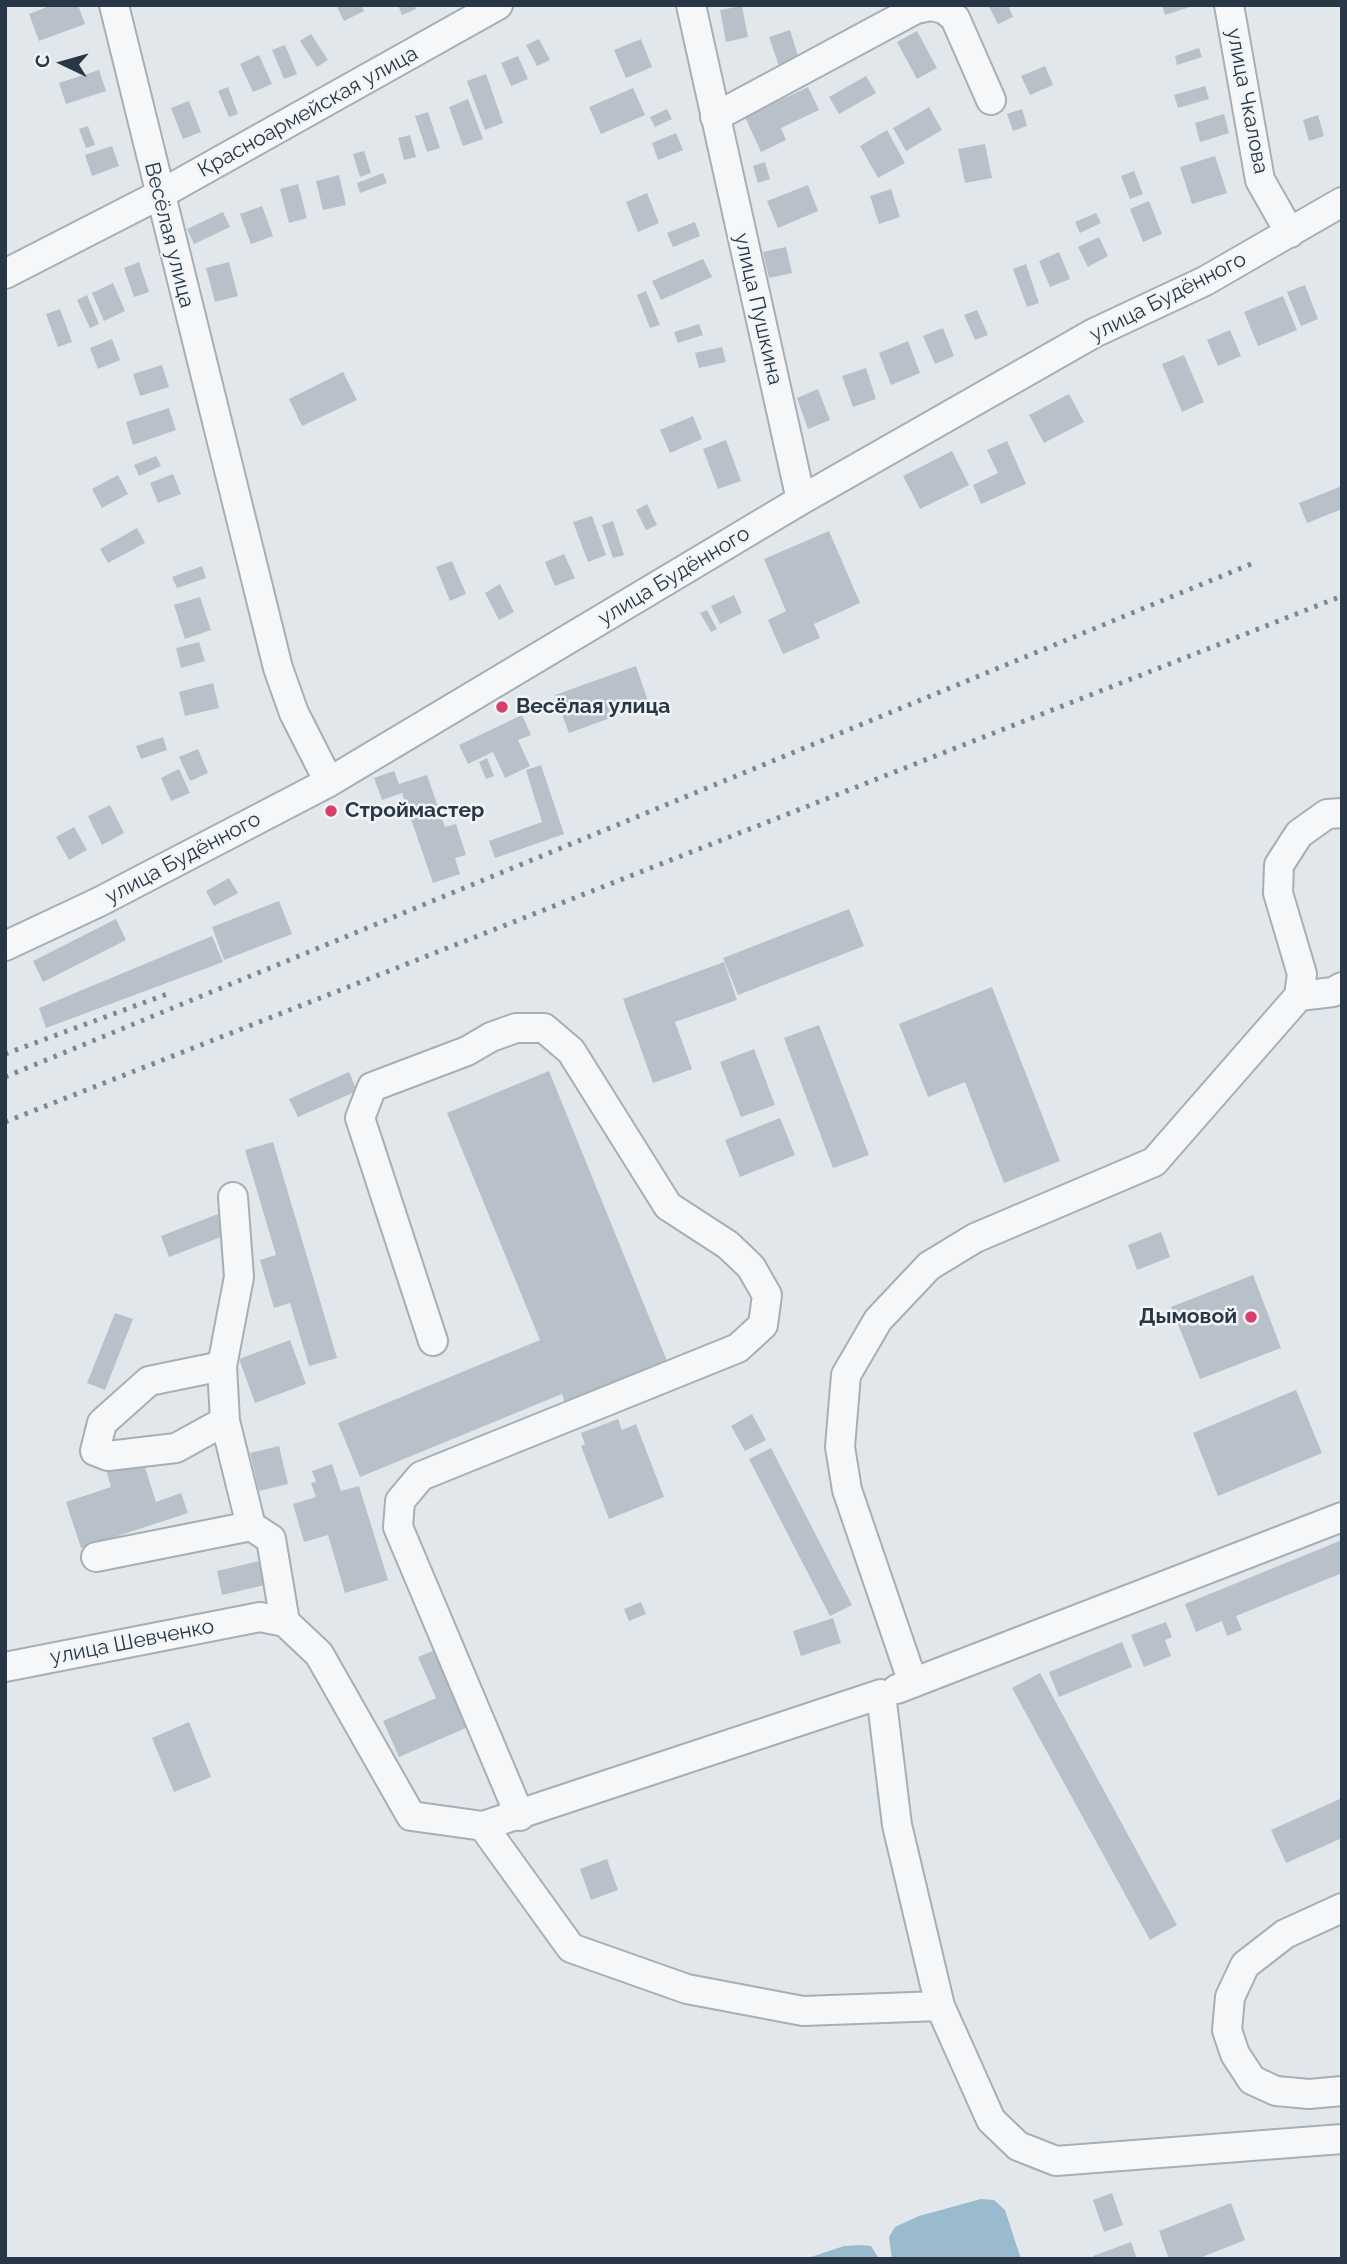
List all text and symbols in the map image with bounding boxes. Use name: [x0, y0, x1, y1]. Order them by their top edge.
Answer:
street label: улица Чкалова: [1221, 26, 1273, 176]
north arrow: [28, 28, 98, 98]
street label: Красноармейская улица: [194, 41, 422, 183]
text: С: [31, 54, 54, 69]
street label: Весёлая улица: [139, 160, 199, 310]
street label: улица Пушкина: [728, 231, 788, 387]
street label: улица Будённого: [1086, 247, 1250, 347]
street label: улица Будённого: [594, 521, 754, 631]
place label: Весёлая улица: [516, 694, 670, 720]
marker: Весёлая улица: [494, 699, 510, 715]
place label: Строймастер: [345, 798, 484, 824]
marker: Строймастер: [323, 803, 339, 819]
street label: улица Будённого: [101, 806, 265, 910]
place label: Дымовой: [1139, 1304, 1237, 1330]
marker: Дымовой: [1243, 1309, 1259, 1325]
street label: улица Шевченко: [48, 1614, 216, 1670]

